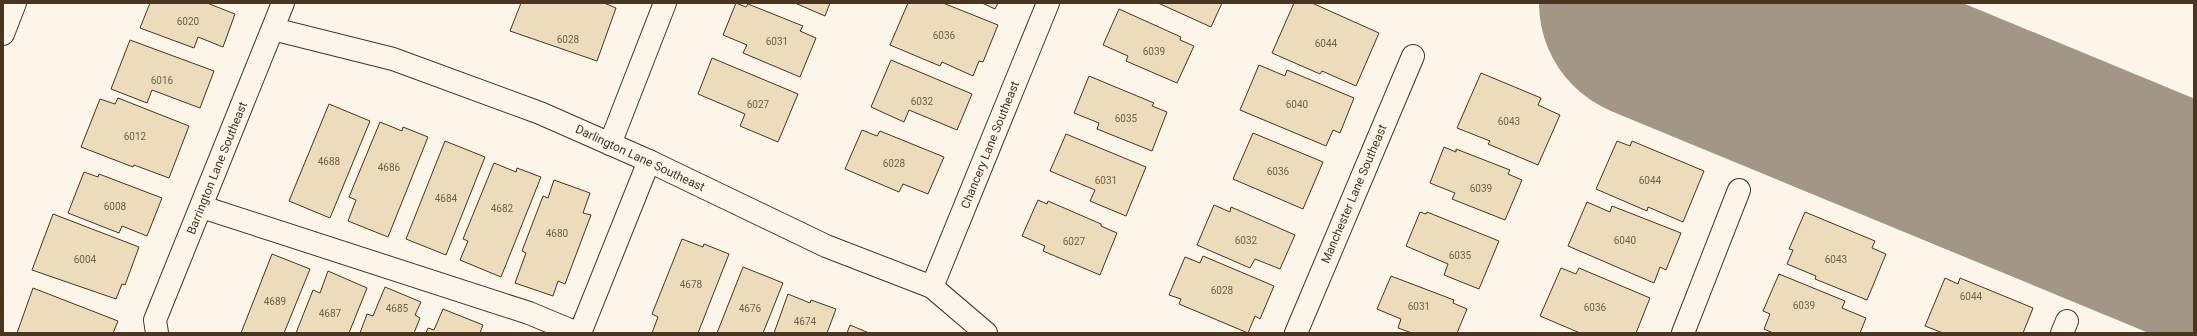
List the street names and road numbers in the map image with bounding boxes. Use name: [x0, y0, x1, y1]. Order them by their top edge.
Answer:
street label: Chancery Lane Southeast: [958, 79, 1022, 211]
street label: Barrington Lane Southeast: [184, 100, 250, 236]
street label: Darlington Lane Southeast: [573, 122, 707, 194]
street label: Manchester Lane Southeast: [1318, 122, 1390, 266]

